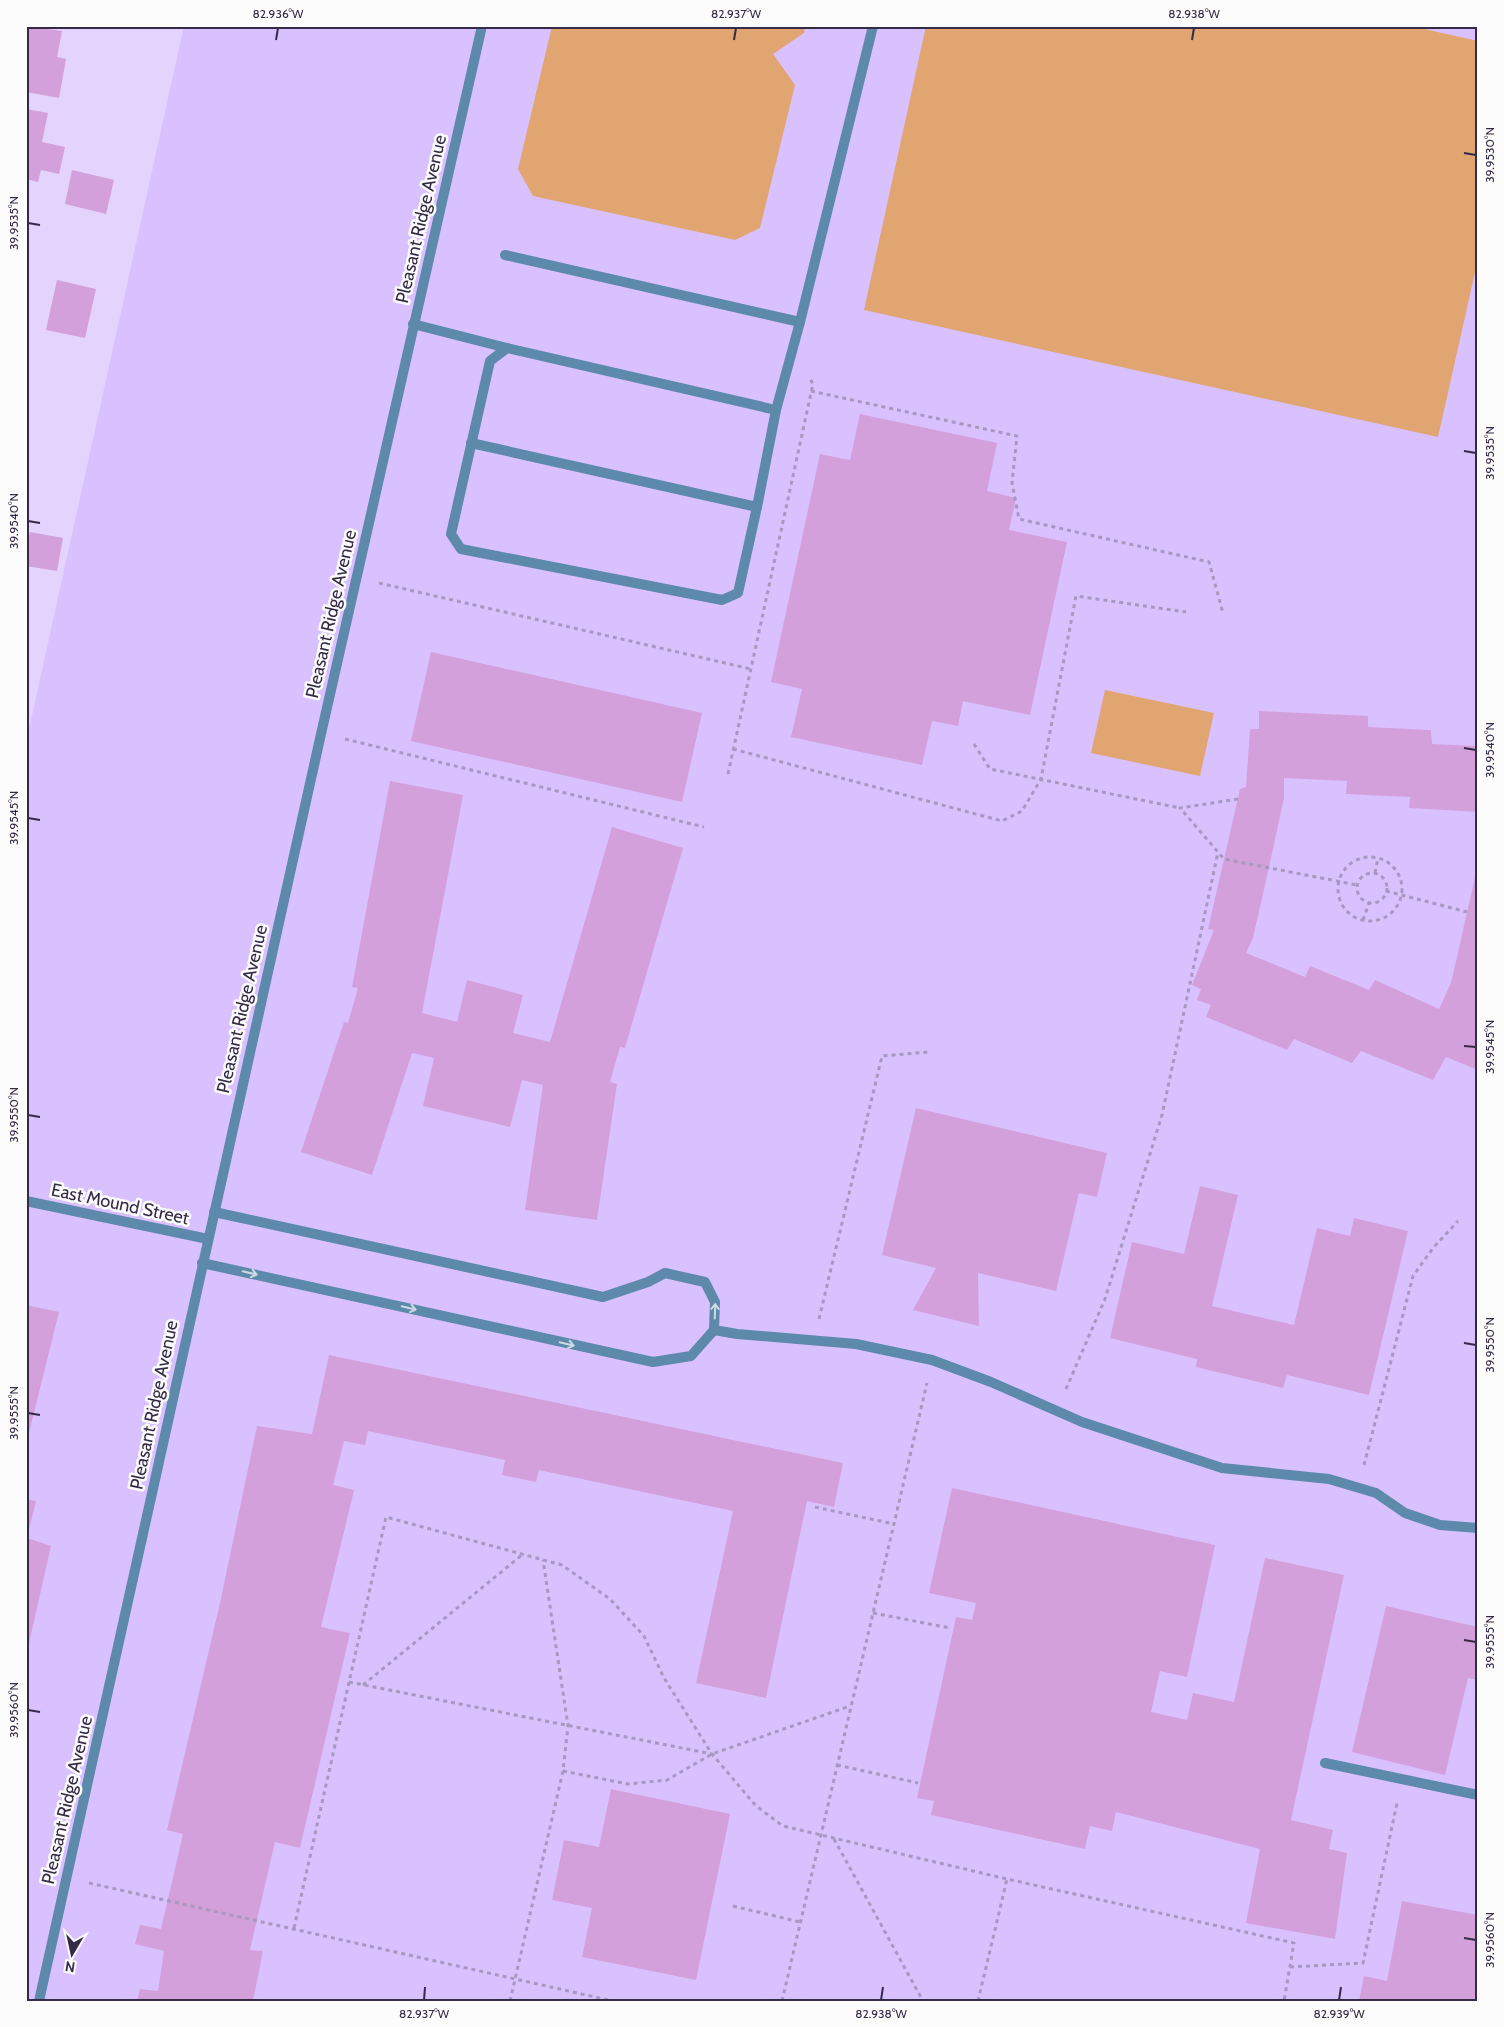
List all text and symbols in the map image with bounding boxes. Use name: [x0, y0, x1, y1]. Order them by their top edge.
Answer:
text: 82.936°W: [253, 6, 304, 21]
text: 82.937°W: [711, 6, 762, 21]
text: 82.938°W: [1168, 6, 1220, 21]
text: 39.9530°N: [1482, 127, 1497, 183]
street label: Pleasant Ridge Avenue: [391, 133, 451, 305]
text: 39.9535°N: [6, 196, 21, 250]
text: 39.9535°N: [1482, 426, 1497, 480]
text: 39.9540°N: [6, 493, 21, 549]
street label: Pleasant Ridge Avenue: [301, 528, 361, 700]
text: 39.9540°N: [1482, 722, 1497, 778]
text: 39.9545°N: [6, 791, 21, 845]
street label: Pleasant Ridge Avenue: [212, 923, 272, 1095]
text: 39.9545°N: [1482, 1020, 1497, 1074]
text: 39.9550°N: [6, 1087, 21, 1143]
street label: East Mound Street: [49, 1179, 191, 1229]
one-way arrow: [242, 1269, 258, 1278]
one-way arrow: [710, 1303, 720, 1320]
one-way arrow: [400, 1304, 416, 1313]
text: 39.9550°N: [1482, 1317, 1497, 1373]
street label: Pleasant Ridge Avenue: [125, 1318, 183, 1492]
one-way arrow: [559, 1339, 575, 1349]
text: 39.9555°N: [6, 1386, 21, 1440]
text: 39.9555°N: [1482, 1615, 1497, 1669]
text: 39.9560°N: [6, 1682, 21, 1738]
street label: Pleasant Ridge Avenue: [37, 1714, 97, 1886]
text: 39.9560°N: [1482, 1912, 1497, 1968]
north arrow: [48, 1930, 98, 1980]
text: N: [64, 1957, 76, 1977]
text: 82.937°W: [399, 2006, 450, 2021]
text: 82.938°W: [855, 2006, 907, 2021]
text: 82.939°W: [1313, 2006, 1365, 2021]

